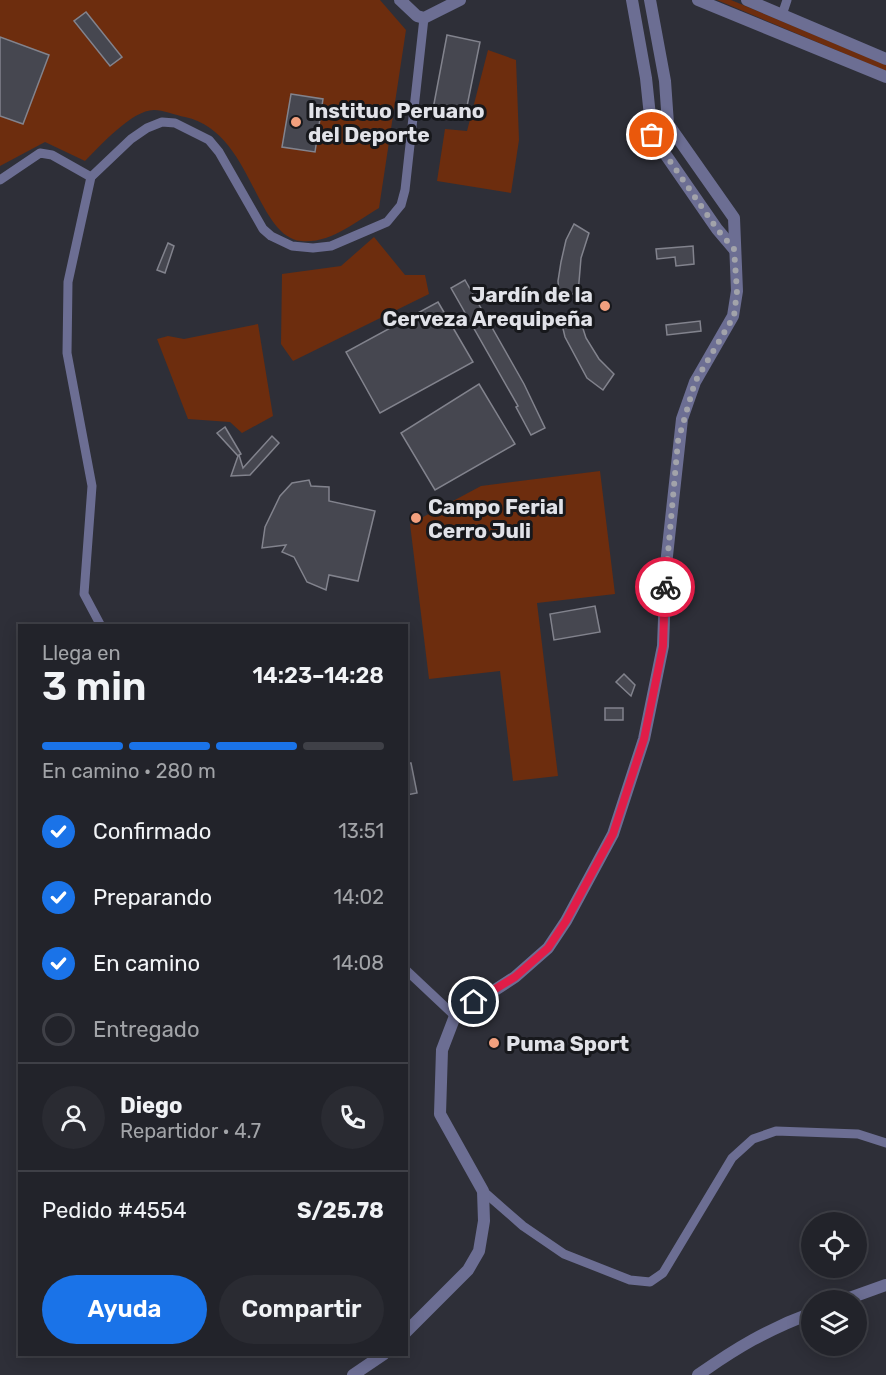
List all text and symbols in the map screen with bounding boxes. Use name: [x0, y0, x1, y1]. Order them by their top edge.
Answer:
place label: Instituo Peruano del Deporte: [308, 98, 485, 147]
pin: [626, 109, 677, 160]
marker: Instituo Peruano del Deporte: [289, 115, 303, 129]
icon: bag: [635, 118, 668, 151]
place label: Jardín de la Cerveza Arequipeña: [383, 282, 593, 331]
marker: Jardín de la Cerveza Arequipeña: [598, 299, 612, 313]
place label: Campo Ferial Cerro Juli: [428, 494, 564, 543]
marker: Campo Ferial Cerro Juli: [409, 511, 423, 525]
courier: [635, 557, 695, 617]
icon: bike: [649, 571, 682, 604]
text: Llega en: [42, 641, 121, 665]
text: 14:23–14:28: [253, 662, 384, 689]
text: 3 min: [42, 664, 147, 710]
text: En camino · 280 m: [42, 759, 216, 783]
icon: check: [42, 815, 75, 848]
text: Confirmado: [93, 818, 211, 845]
text: 13:51: [338, 819, 384, 843]
icon: check: [42, 881, 75, 914]
text: Preparando: [93, 884, 212, 911]
text: 14:02: [333, 885, 384, 909]
icon: check: [42, 947, 75, 980]
text: En camino: [93, 950, 200, 977]
text: 14:08: [332, 951, 384, 975]
pin: [448, 976, 499, 1027]
icon: home: [457, 985, 490, 1018]
text: Entregado: [93, 1016, 200, 1043]
place label: Puma Sport: [506, 1031, 629, 1056]
marker: Puma Sport: [487, 1036, 501, 1050]
button: person: [42, 1086, 105, 1149]
button: phone: [321, 1086, 384, 1149]
text: Diego: [120, 1092, 183, 1119]
text: Repartidor · 4.7: [120, 1119, 261, 1143]
text: Pedido #4554: [42, 1197, 187, 1224]
text: S/25.78: [297, 1197, 384, 1224]
map controls: [801, 1212, 867, 1356]
button: locate: [801, 1212, 867, 1278]
button: Ayuda: [42, 1275, 207, 1344]
button: Compartir: [219, 1275, 384, 1344]
button: layers: [801, 1290, 867, 1356]

